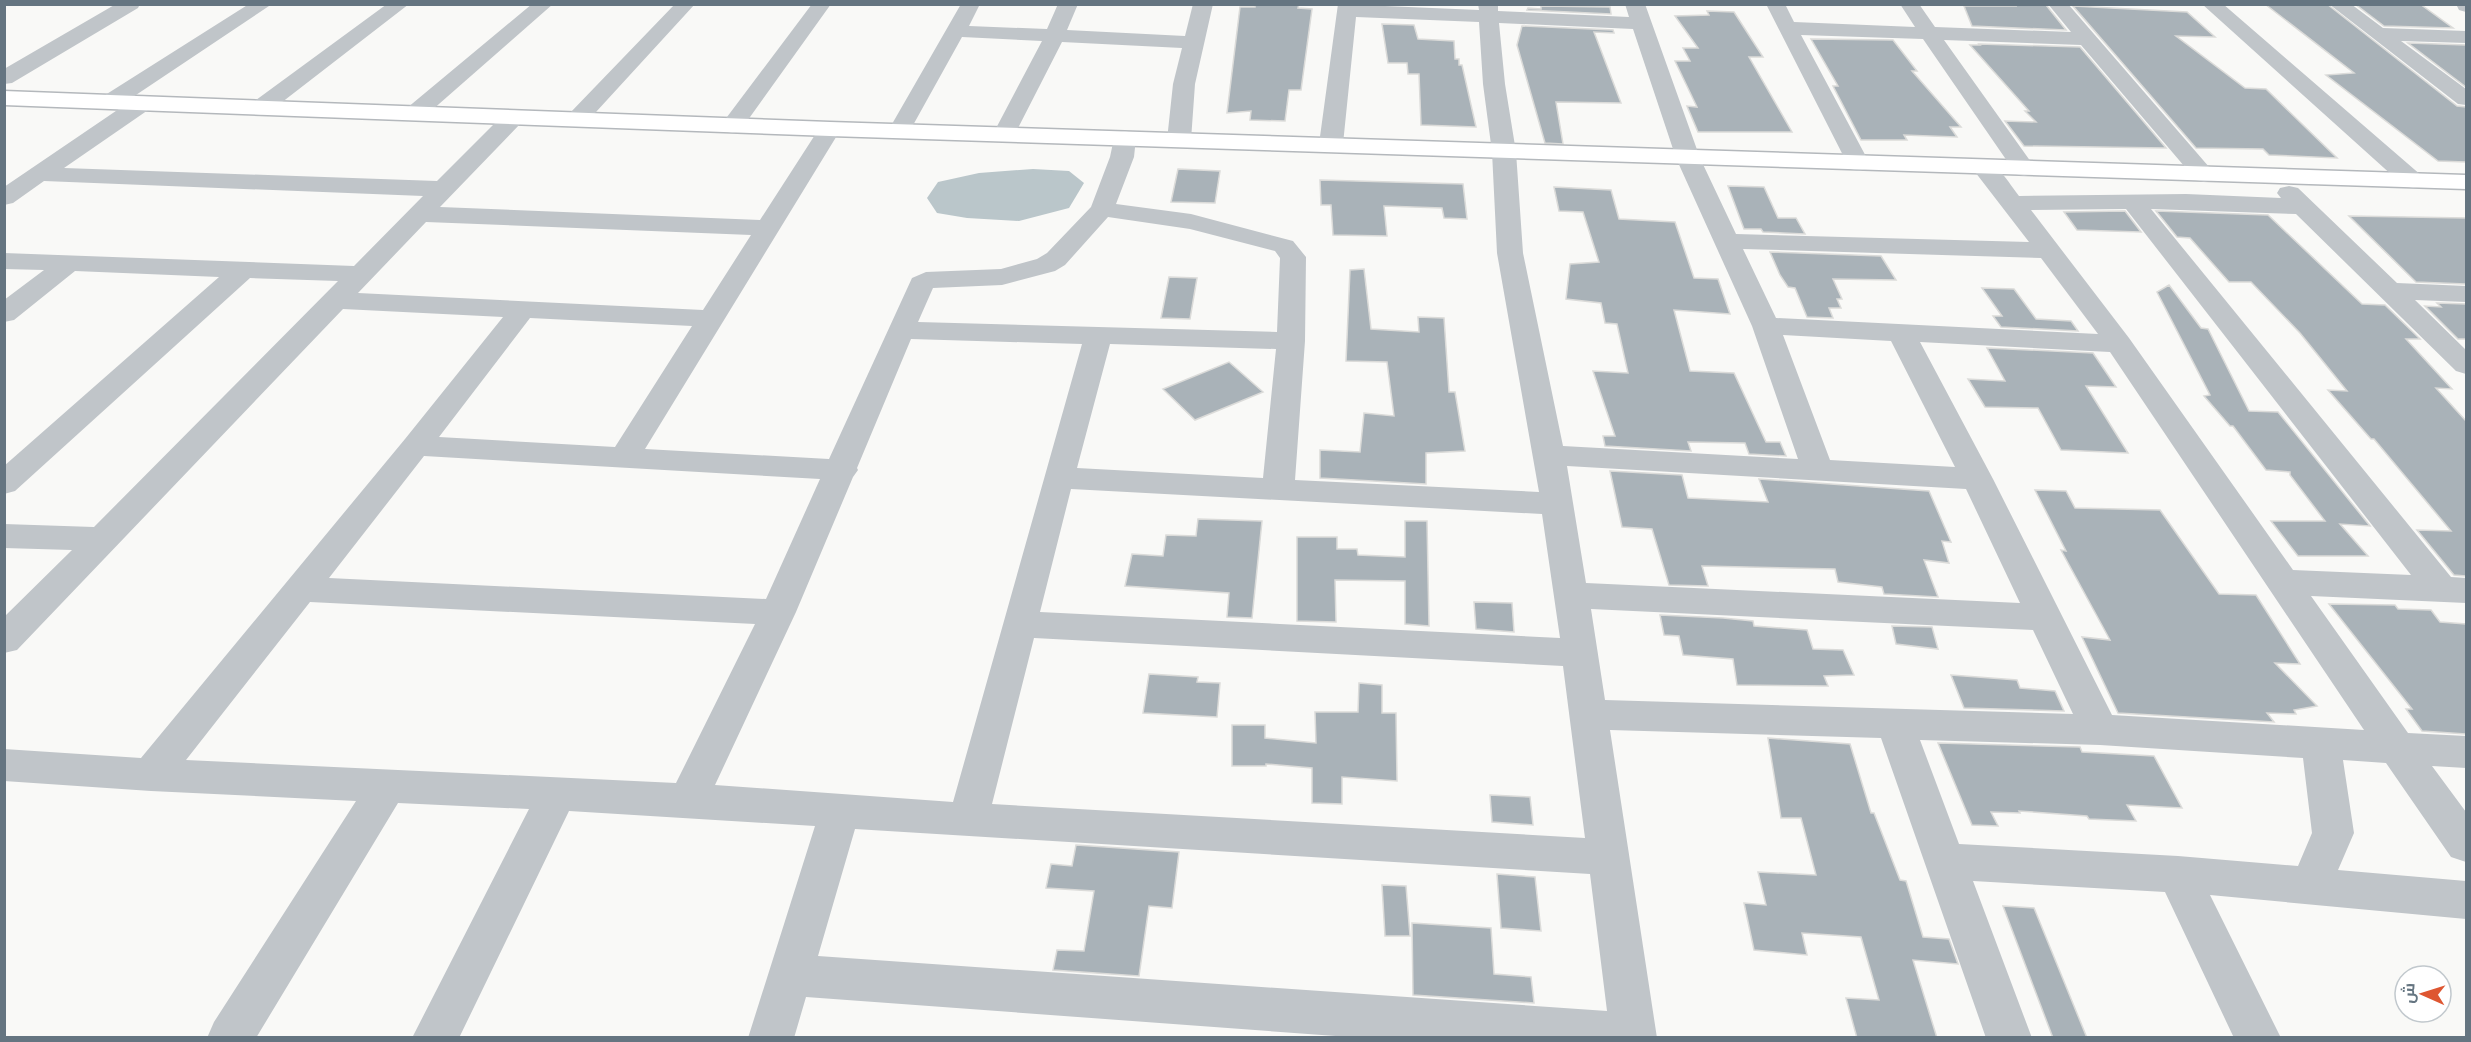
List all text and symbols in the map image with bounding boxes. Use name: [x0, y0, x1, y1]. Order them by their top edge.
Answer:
north arrow: [2393, 964, 2453, 1024]
text: ش: [2396, 982, 2420, 1004]

